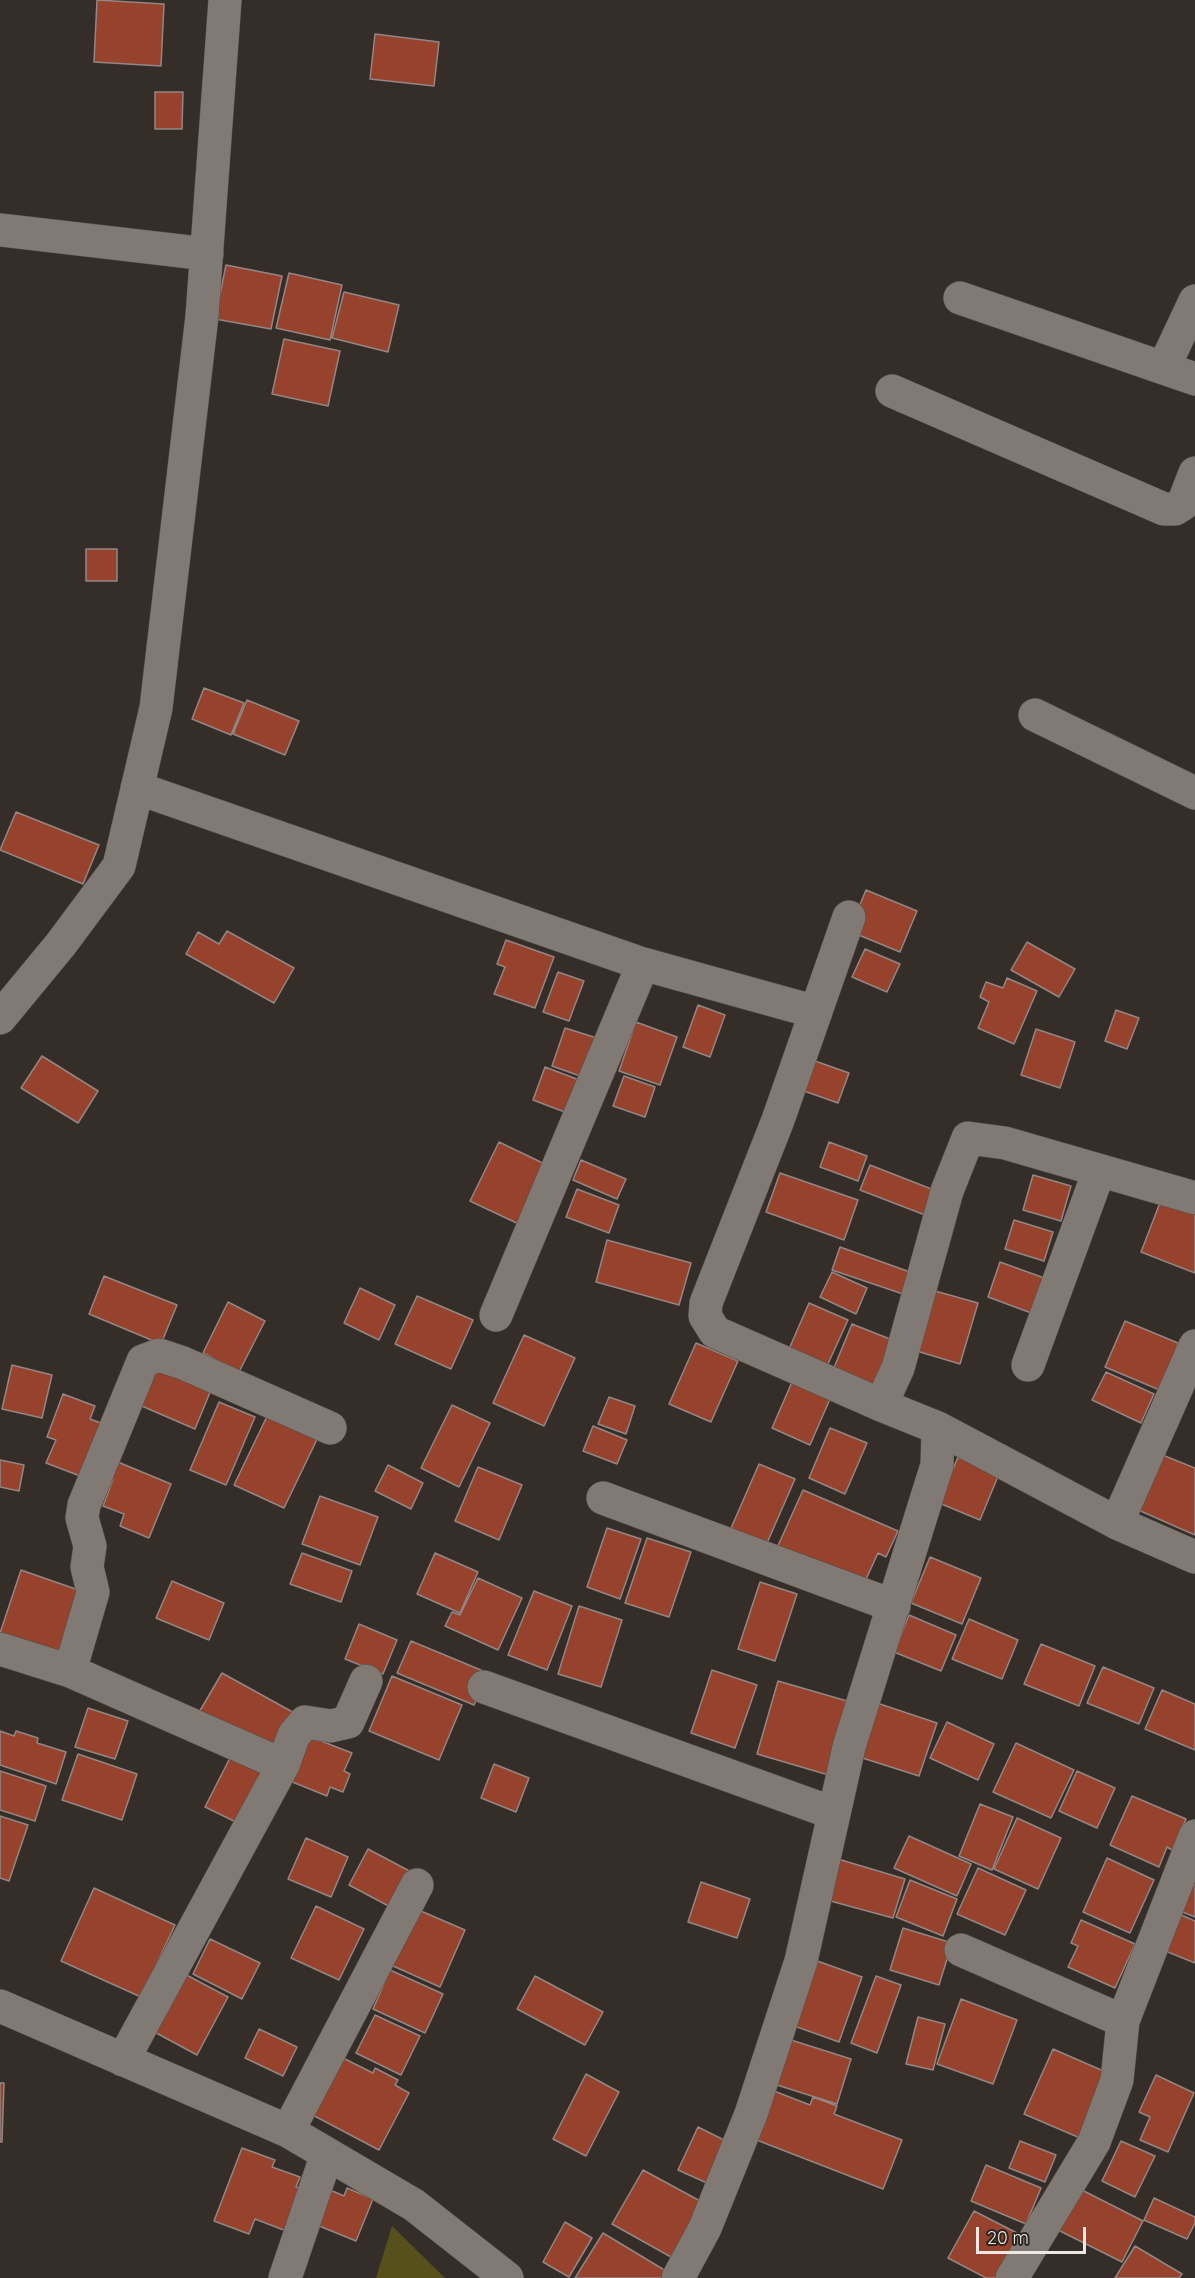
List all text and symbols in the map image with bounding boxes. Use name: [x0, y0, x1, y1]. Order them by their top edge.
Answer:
scale bar: [979, 2215, 1088, 2253]
text: 20 m: [987, 2226, 1029, 2249]

